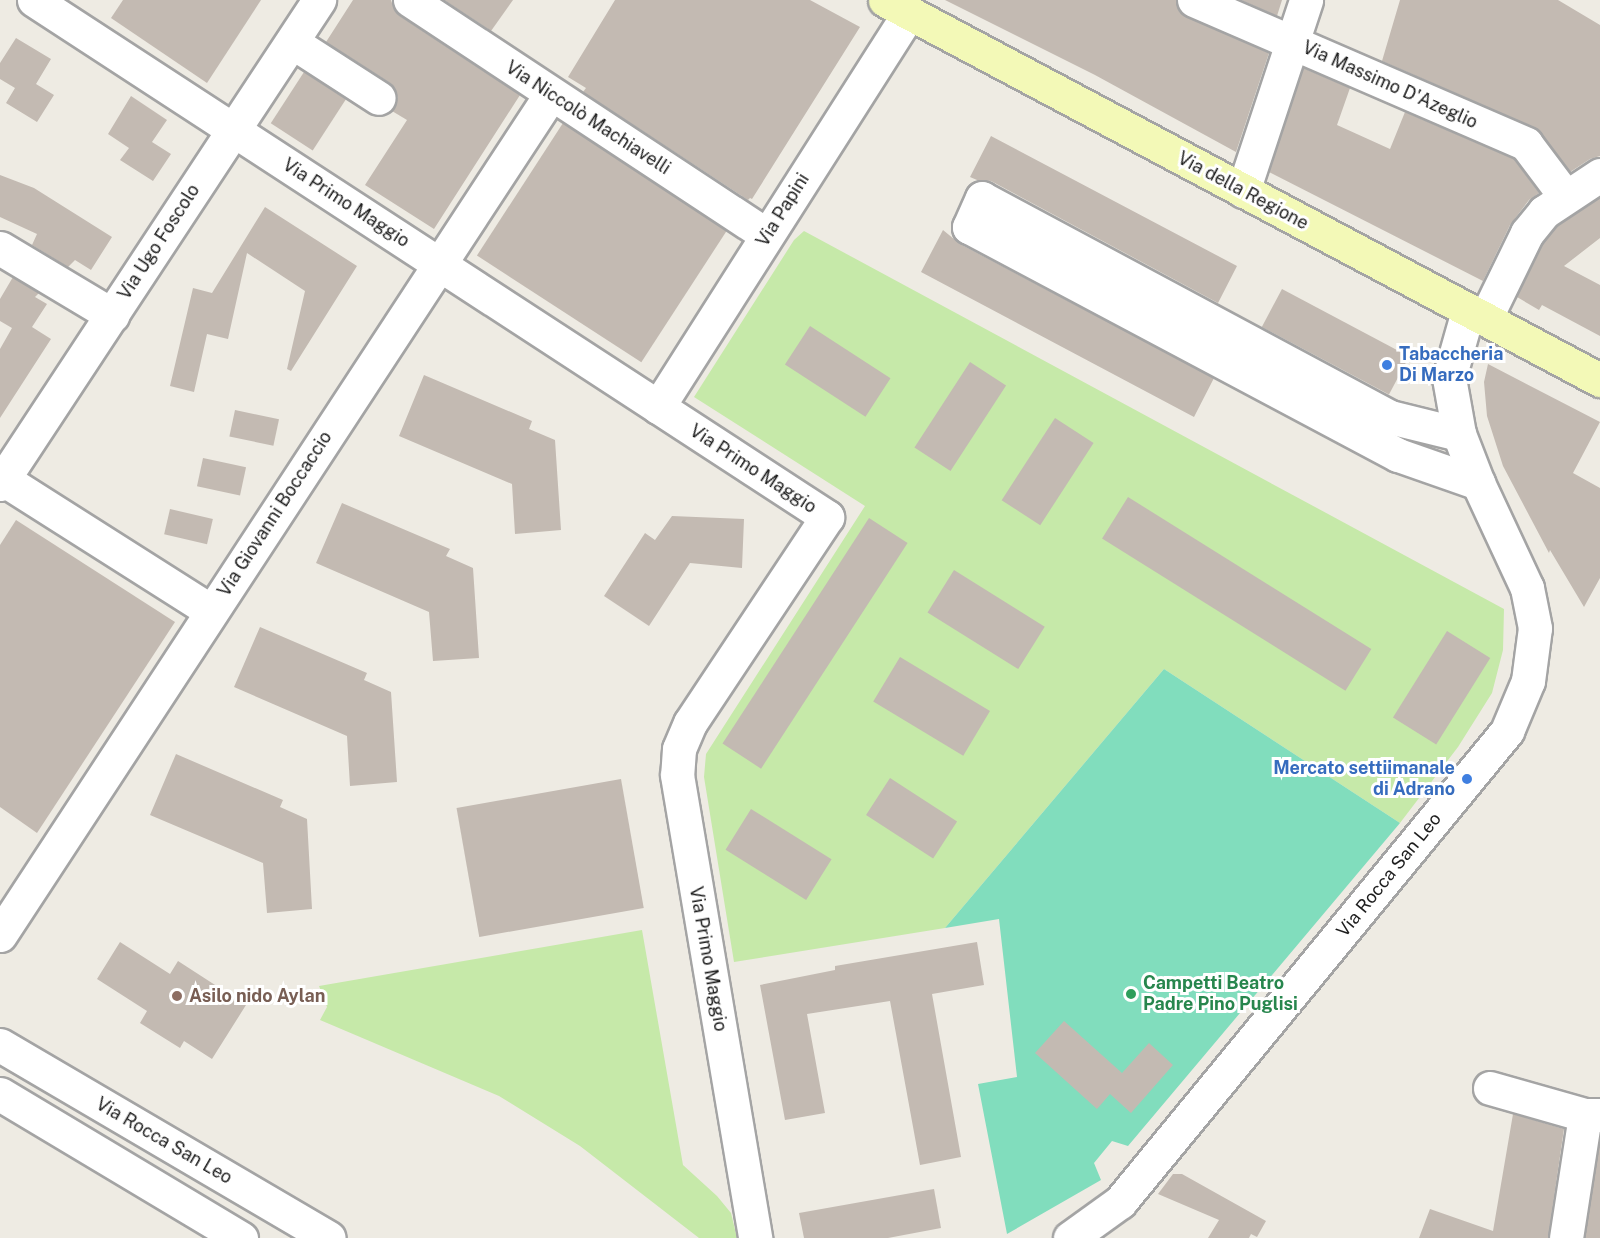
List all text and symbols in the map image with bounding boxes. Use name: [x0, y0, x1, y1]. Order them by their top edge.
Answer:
street label: Via Massimo D'Azeglio: [1299, 37, 1481, 133]
street label: Via Niccolò Machiavelli: [502, 57, 674, 179]
street label: Via della Regione: [1174, 147, 1312, 235]
street label: Via Primo Maggio: [279, 154, 413, 252]
street label: Via Papini: [752, 169, 814, 251]
street label: Via Ugo Foscolo: [114, 180, 204, 304]
place label: Tabaccheria Di Marzo: [1399, 344, 1503, 386]
marker: Tabaccheria Di Marzo: [1380, 358, 1394, 372]
street label: Via Primo Maggio: [686, 420, 820, 518]
street label: Via Giovanni Boccaccio: [213, 427, 337, 601]
place label: Mercato settiimanale di Adrano: [1273, 758, 1455, 800]
marker: Mercato settiimanale di Adrano: [1460, 772, 1474, 786]
street label: Via Rocca San Leo: [1332, 808, 1446, 942]
street label: Via Primo Maggio: [685, 885, 731, 1033]
place label: Campetti Beatro Padre Pino Puglisi: [1143, 973, 1298, 1016]
place label: Asilo nido Aylan: [189, 985, 325, 1007]
marker: Campetti Beatro Padre Pino Puglisi: [1124, 987, 1138, 1001]
marker: Asilo nido Aylan: [170, 989, 184, 1003]
street label: Via Rocca San Leo: [92, 1093, 236, 1189]

